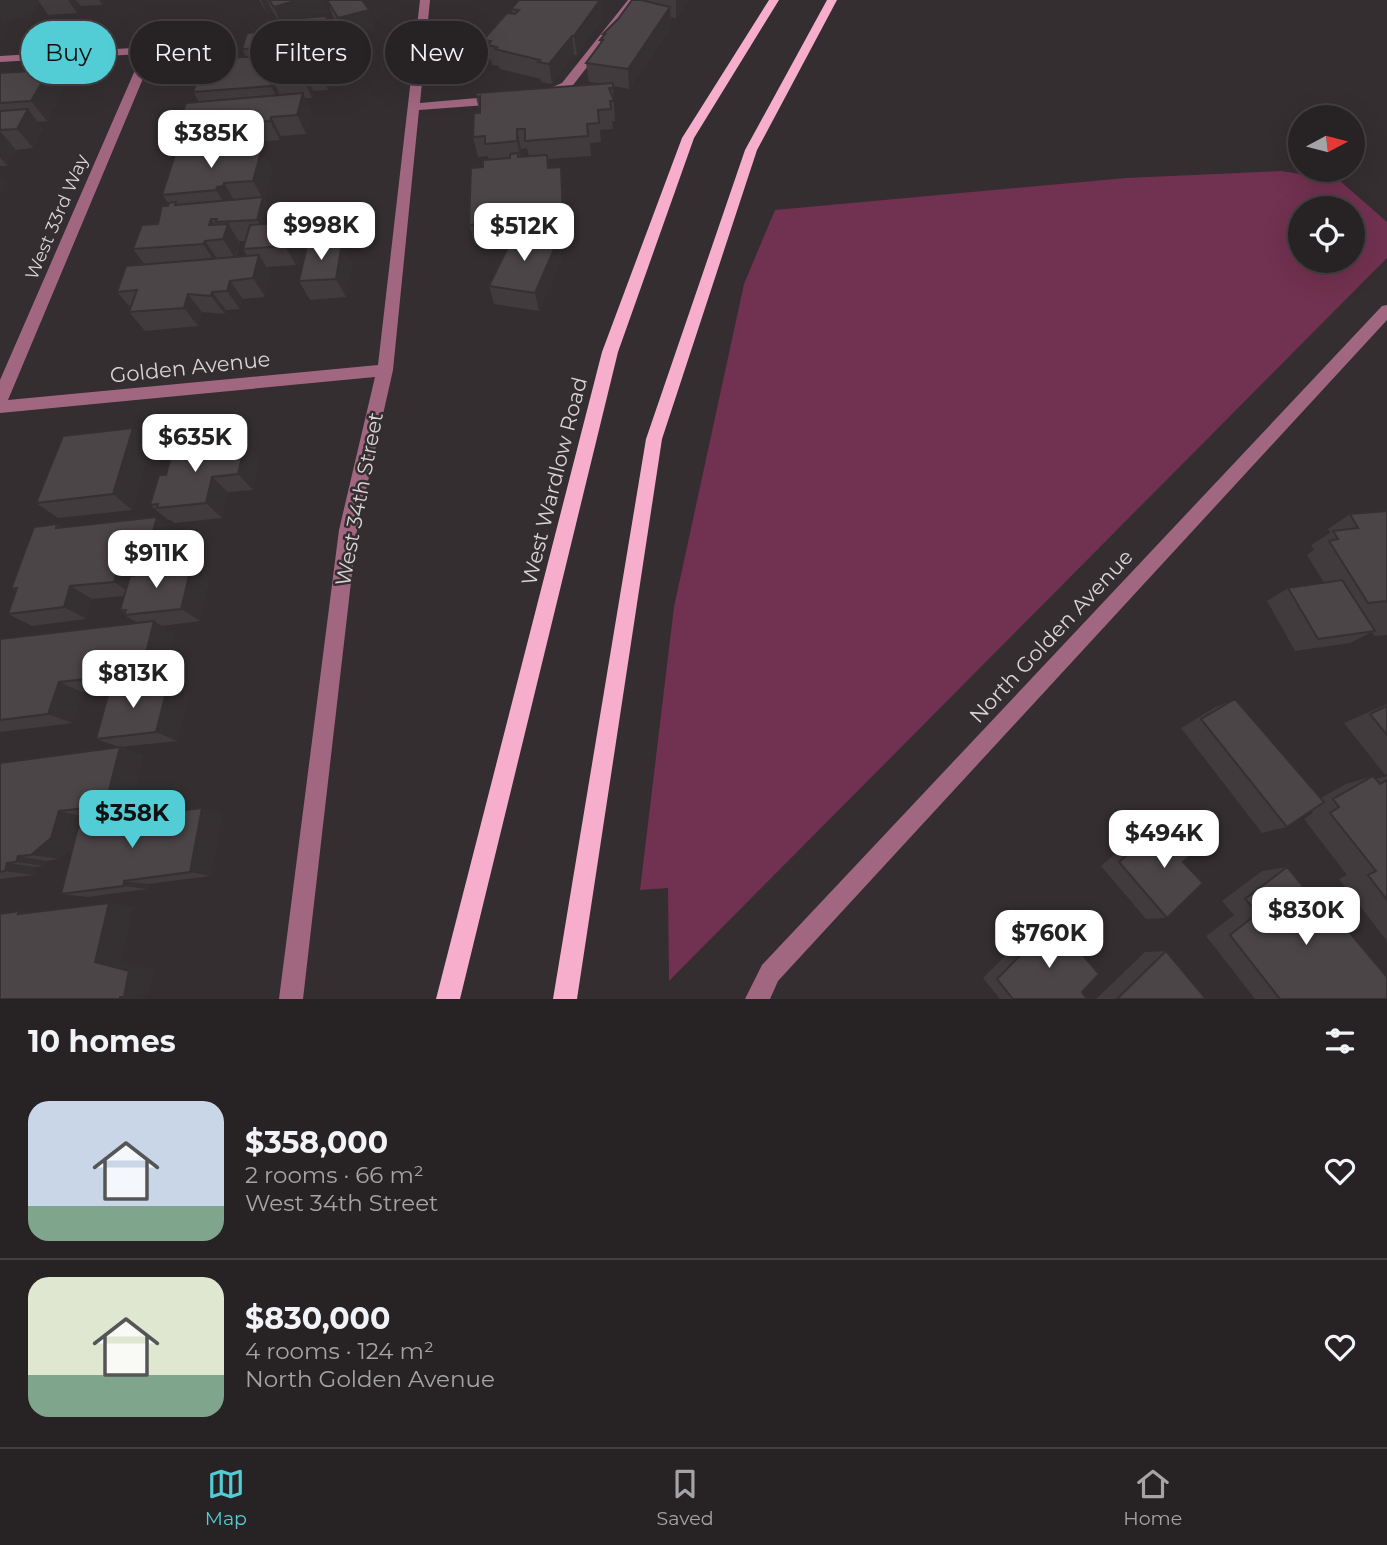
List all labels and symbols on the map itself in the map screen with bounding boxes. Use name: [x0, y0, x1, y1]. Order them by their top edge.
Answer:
north arrow: [1288, 105, 1365, 182]
pin: $385K: [162, 110, 260, 170]
street label: West 33rd Way: [21, 151, 93, 283]
pin: $998K: [272, 202, 370, 262]
pin: $512K: [475, 204, 573, 263]
street label: Golden Avenue: [109, 346, 271, 388]
street label: West Wardlow Road: [516, 374, 592, 588]
street label: West 34th Street: [330, 410, 388, 588]
pin: $635K: [146, 414, 244, 474]
pin: $911K: [107, 530, 205, 590]
street label: North Golden Avenue: [964, 544, 1138, 728]
pin: $813K: [84, 650, 182, 710]
pin: $358K: [83, 790, 181, 850]
pin: $494K: [1115, 810, 1213, 870]
pin: $830K: [1257, 888, 1355, 947]
pin: $760K: [1000, 911, 1098, 970]

